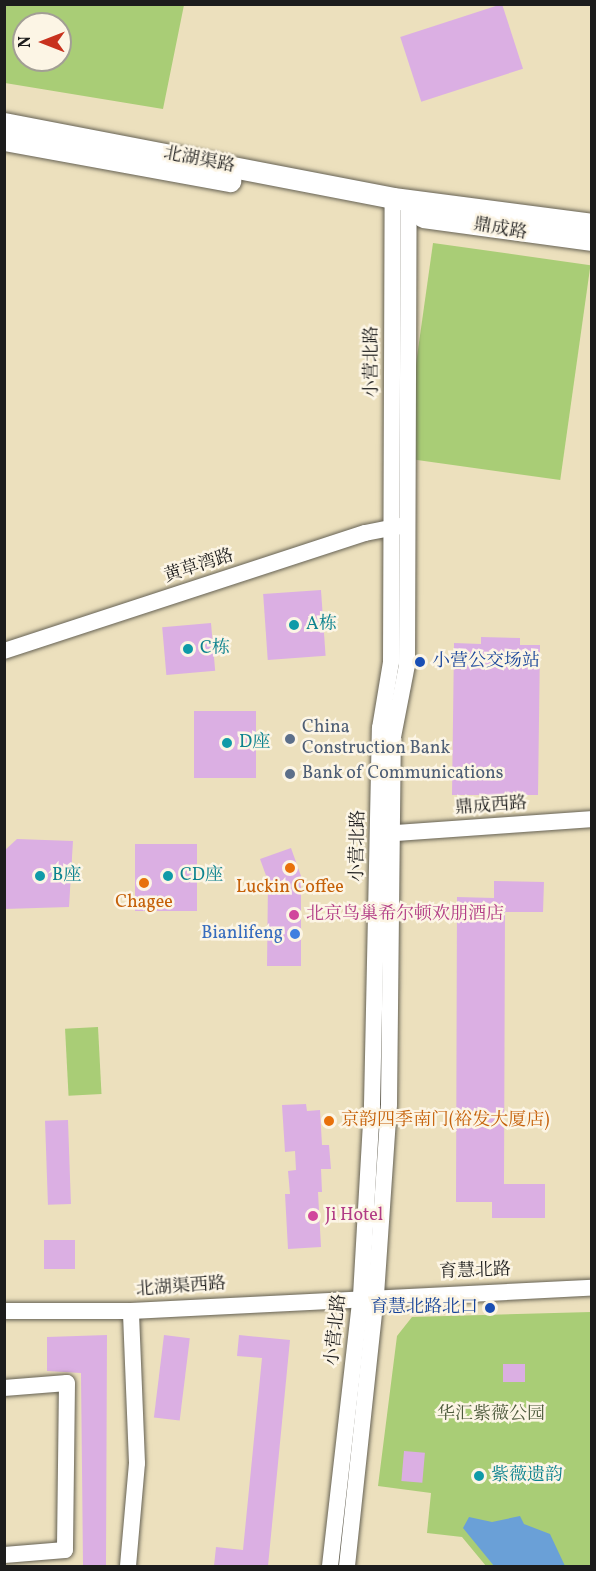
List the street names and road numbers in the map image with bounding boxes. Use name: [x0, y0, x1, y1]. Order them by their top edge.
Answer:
street label: 北湖渠路: [162, 144, 236, 178]
street label: 鼎成路: [472, 215, 528, 245]
street label: 小营北路: [362, 326, 384, 398]
street label: 黄草湾路: [161, 546, 237, 588]
street label: 鼎成西路: [454, 794, 528, 820]
street label: 小营北路: [348, 810, 370, 882]
street label: 育慧北路: [439, 1260, 511, 1284]
street label: 北湖渠西路: [135, 1274, 227, 1302]
street label: 小营北路: [322, 1293, 352, 1367]

